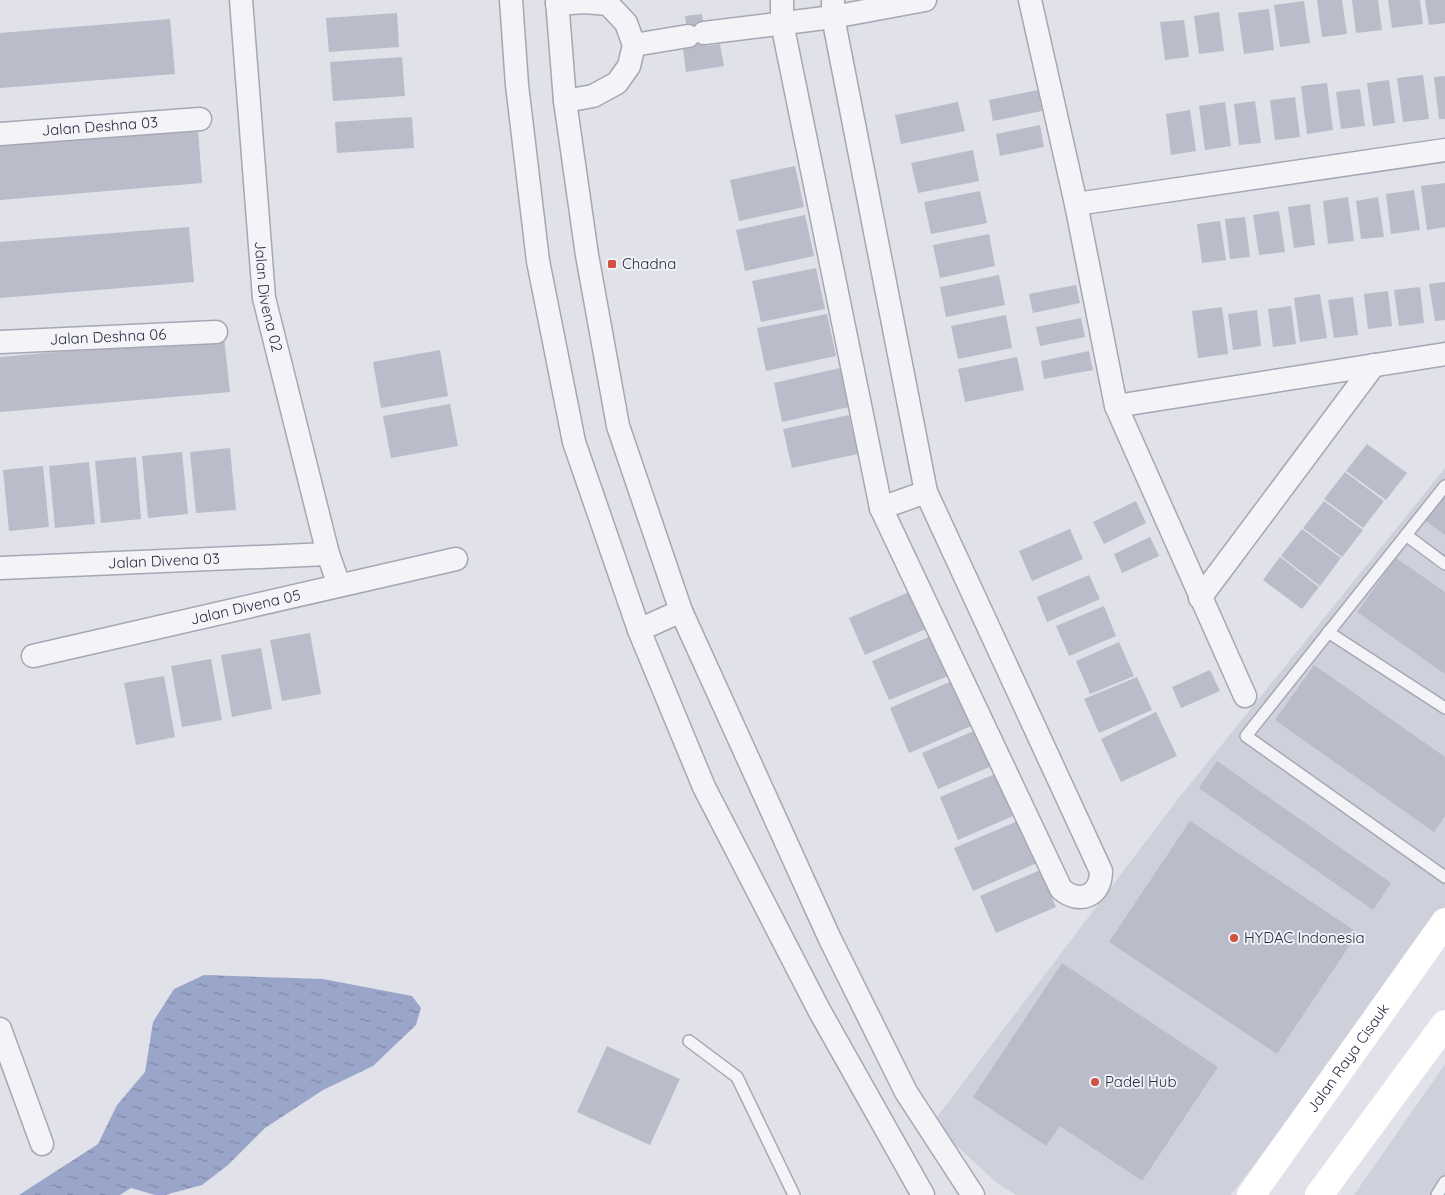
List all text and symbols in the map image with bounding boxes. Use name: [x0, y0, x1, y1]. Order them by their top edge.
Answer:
street label: Jalan Deshna 03: [41, 112, 159, 140]
street label: Jalan Divena 02: [251, 240, 287, 354]
place label: Chadna: [622, 254, 676, 273]
marker: Chadna: [606, 258, 618, 270]
street label: Jalan Deshna 06: [49, 324, 167, 349]
street label: Jalan Divena 03: [107, 549, 220, 572]
street label: Jalan Divena 05: [188, 585, 302, 629]
place label: HYDAC Indonesia: [1244, 928, 1364, 947]
marker: HYDAC Indonesia: [1228, 932, 1240, 944]
street label: Jalan Raya Cisauk: [1303, 999, 1393, 1116]
place label: Padel Hub: [1105, 1072, 1177, 1091]
marker: Padel Hub: [1089, 1076, 1101, 1088]

